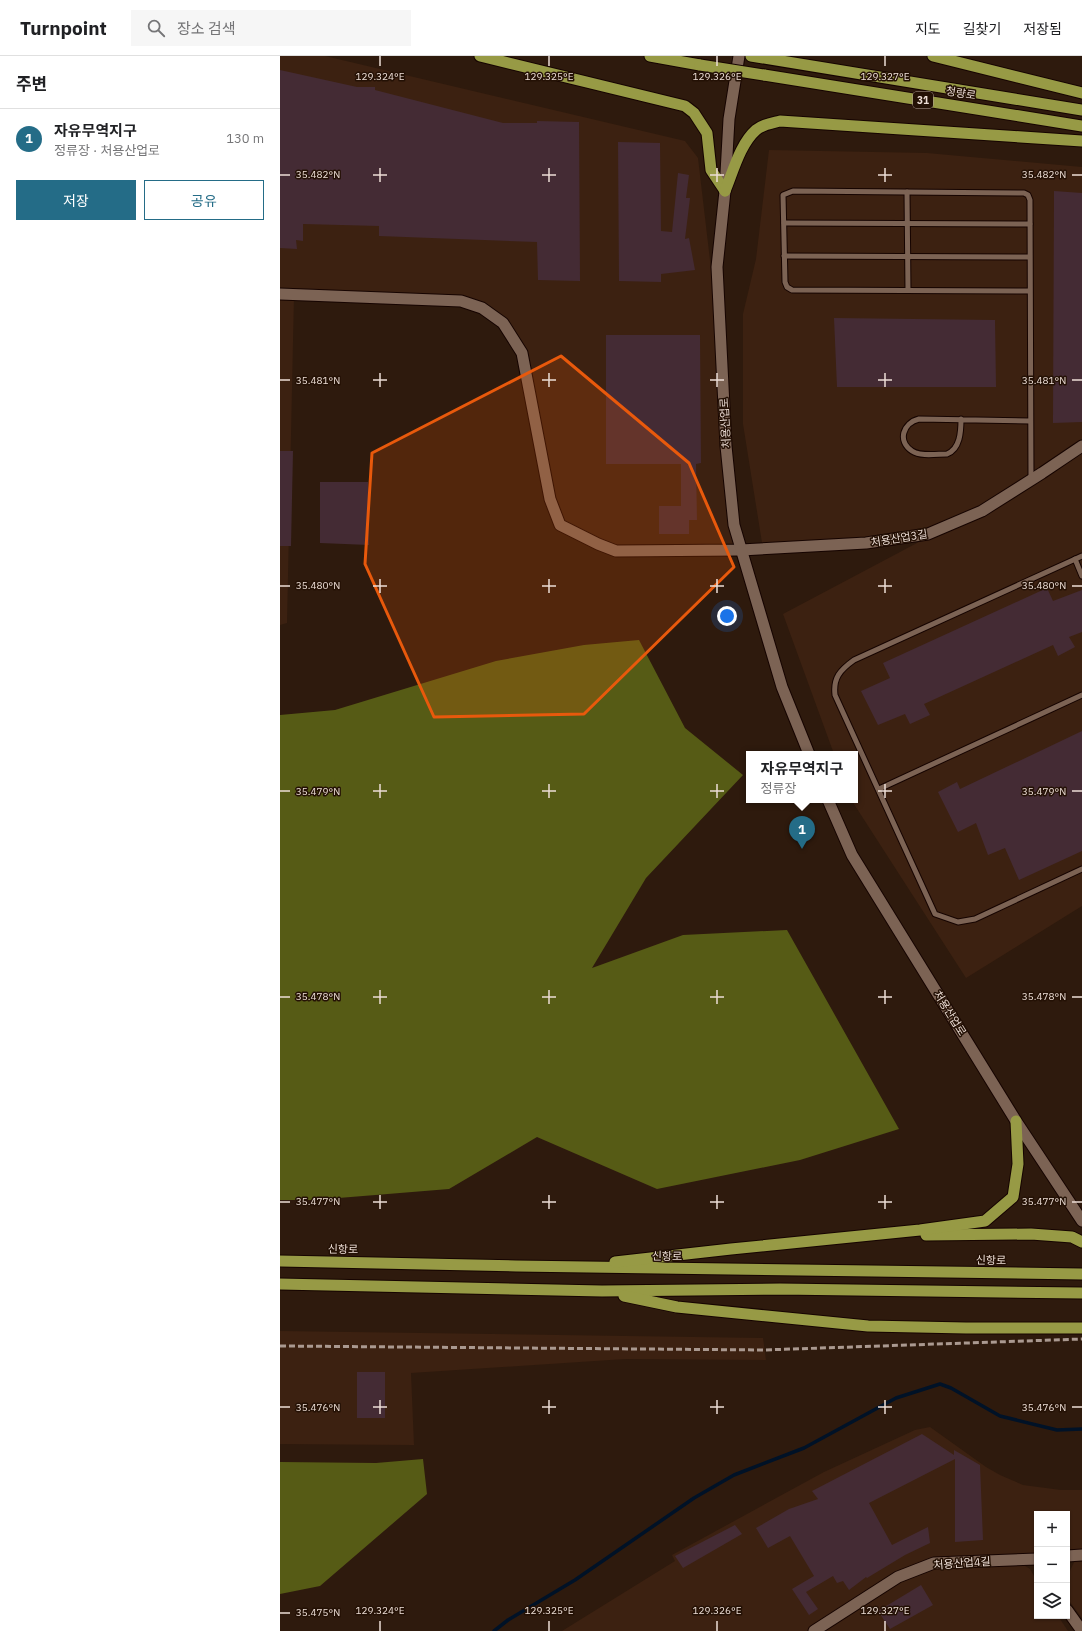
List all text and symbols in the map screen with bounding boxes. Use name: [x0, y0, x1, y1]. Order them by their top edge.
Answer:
search box: [131, 10, 411, 46]
text: Turnpoint: [20, 16, 107, 40]
icon: search: [145, 17, 167, 39]
text: 장소 검색: [177, 19, 236, 38]
text: 지도: [915, 20, 941, 38]
text: 길찾기: [963, 20, 1001, 38]
text: 저장됨: [1023, 20, 1062, 38]
text: 129.324°E: [355, 70, 405, 83]
text: 129.325°E: [524, 70, 574, 83]
text: 129.326°E: [692, 70, 742, 83]
text: 129.327°E: [860, 70, 910, 83]
text: 주변: [16, 73, 47, 95]
street label: 청량로: [945, 84, 977, 102]
road number: 31: [913, 92, 933, 108]
text: 자유무역지구: [54, 121, 137, 140]
text: 1: [25, 130, 33, 147]
text: 130 m: [226, 130, 264, 147]
text: 정류장 · 처용산업로: [54, 142, 160, 159]
text: 35.482°N: [296, 168, 340, 181]
text: 35.482°N: [1022, 168, 1066, 181]
button: 저장: [16, 180, 136, 220]
button: 공유: [144, 180, 264, 220]
text: 35.481°N: [296, 374, 340, 387]
text: 35.481°N: [1022, 374, 1066, 387]
street label: 처용산업로: [717, 397, 733, 449]
street label: 처용산업3길: [870, 527, 928, 549]
text: 35.480°N: [296, 579, 340, 592]
text: 35.480°N: [1022, 579, 1066, 592]
your location: [717, 606, 737, 626]
popup: [746, 751, 858, 803]
text: 자유무역지구: [761, 759, 843, 778]
text: 정류장: [761, 780, 796, 797]
text: 35.479°N: [296, 785, 340, 798]
text: 35.479°N: [1022, 785, 1066, 798]
pin: 1: [789, 816, 815, 849]
street label: 처용산업로: [931, 988, 969, 1038]
text: 35.478°N: [296, 990, 340, 1003]
text: 35.478°N: [1022, 990, 1066, 1003]
text: 35.477°N: [296, 1195, 340, 1208]
text: 35.477°N: [1022, 1195, 1066, 1208]
street label: 신항로: [328, 1242, 358, 1256]
street label: 신항로: [652, 1249, 682, 1263]
street label: 신항로: [976, 1253, 1006, 1267]
text: 35.476°N: [296, 1401, 340, 1414]
text: 35.476°N: [1022, 1401, 1066, 1414]
map controls: [1034, 1511, 1070, 1619]
button: +: [1034, 1511, 1070, 1547]
button: −: [1034, 1547, 1070, 1583]
street label: 처용산업4길: [933, 1554, 991, 1572]
button: layers: [1034, 1583, 1070, 1619]
text: 129.324°E: [355, 1604, 405, 1617]
text: 129.325°E: [524, 1604, 574, 1617]
text: 129.326°E: [692, 1604, 742, 1617]
text: 129.327°E: [860, 1604, 910, 1617]
text: 35.475°N: [296, 1606, 340, 1619]

